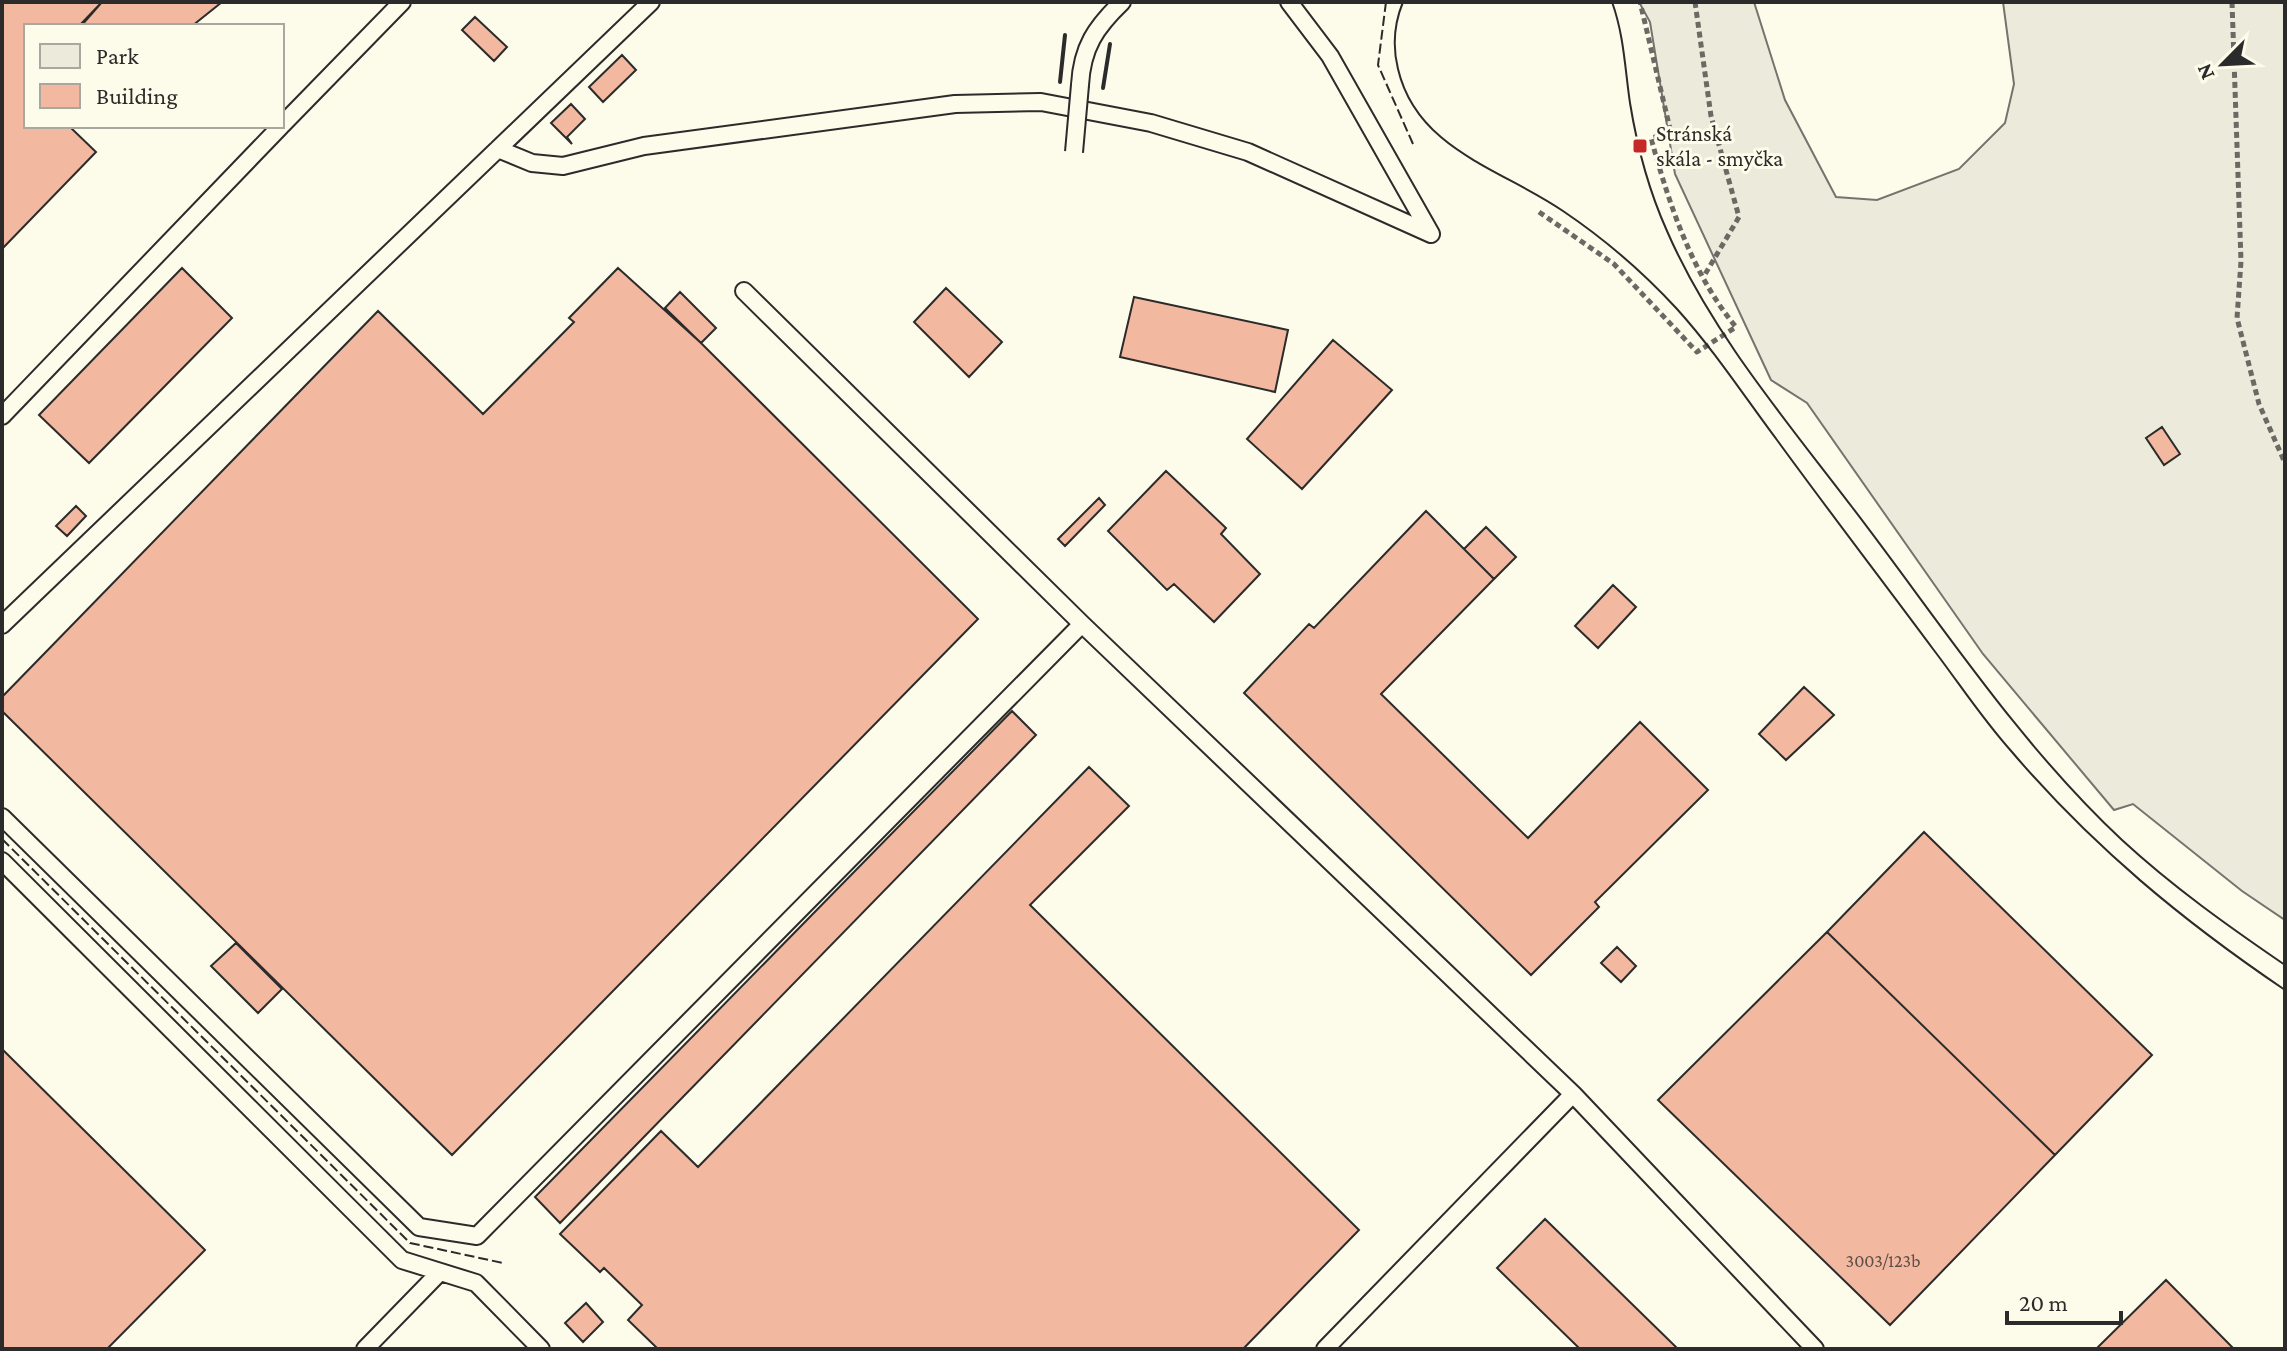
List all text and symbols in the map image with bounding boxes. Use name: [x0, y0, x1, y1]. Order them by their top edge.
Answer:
legend: [24, 24, 284, 128]
north arrow: [2183, 24, 2263, 104]
text: Park: [96, 42, 139, 69]
text: N: [2191, 60, 2220, 84]
text: Building: [96, 82, 178, 109]
place label: Stránská skála - smyčka: [1656, 121, 1783, 171]
marker: Stránská skála - smyčka: [1631, 137, 1649, 155]
house number: 3003/123b: [1846, 1251, 1920, 1271]
scale bar: [2007, 1275, 2121, 1325]
text: 20 m: [2019, 1289, 2068, 1316]

